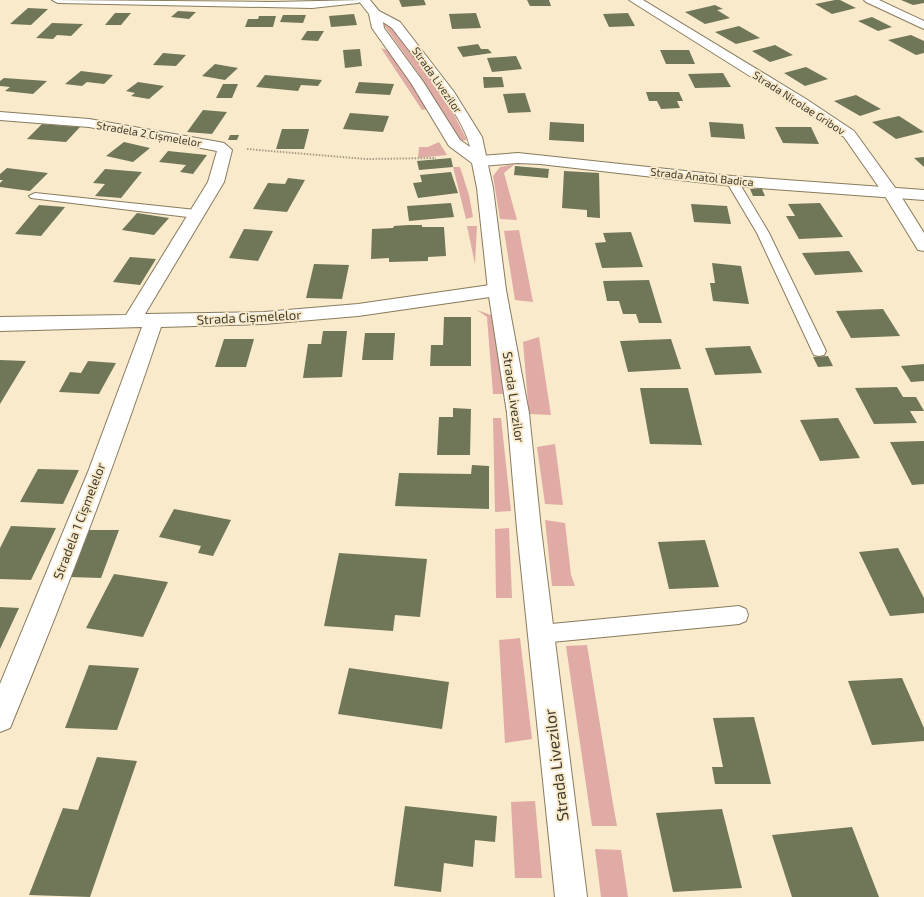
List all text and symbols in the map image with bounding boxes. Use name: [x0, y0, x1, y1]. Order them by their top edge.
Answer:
street label: Strada Livezilor: [410, 44, 465, 116]
street label: Strada Nicolae Gribov: [751, 68, 848, 137]
street label: Stradela 2 Cișmelelor: [95, 118, 203, 151]
street label: Strada Anatol Badica: [650, 165, 754, 188]
street label: Strada Cișmelelor: [196, 306, 302, 329]
street label: Strada Livezilor: [500, 350, 528, 444]
street label: Stradela 1 Cișmelelor: [49, 460, 110, 582]
street label: Strada Livezilor: [539, 707, 572, 822]

